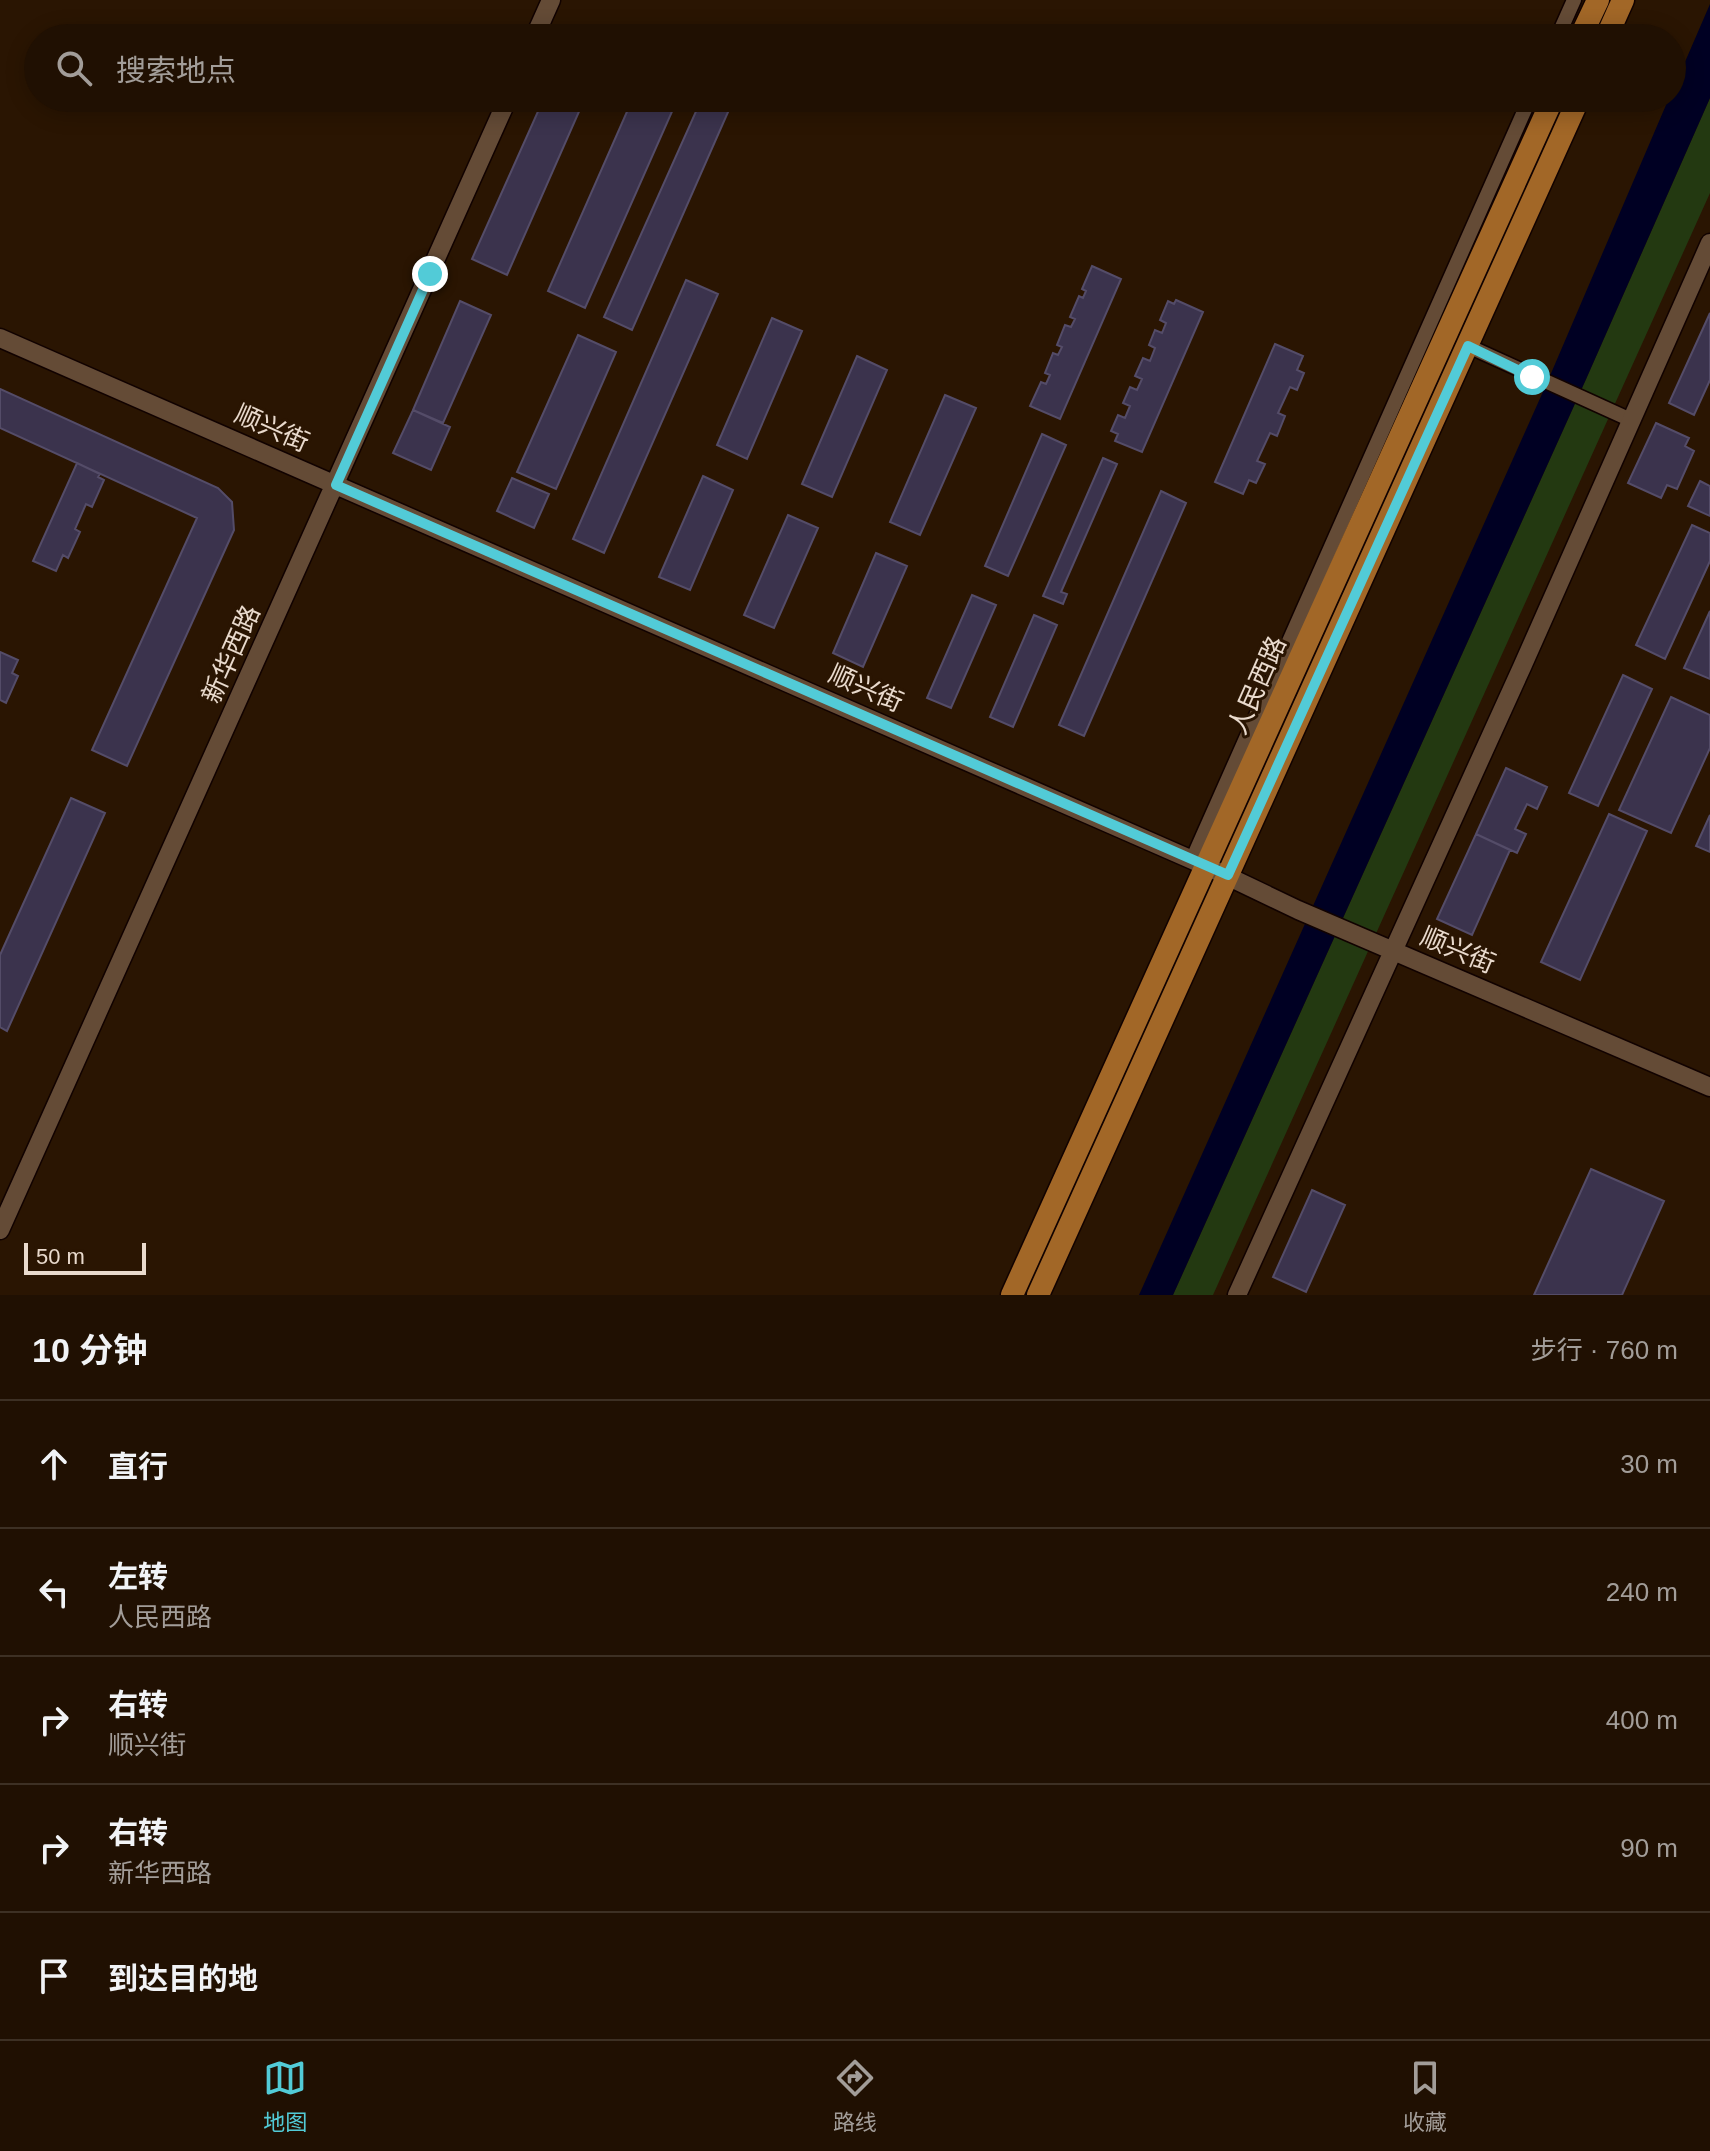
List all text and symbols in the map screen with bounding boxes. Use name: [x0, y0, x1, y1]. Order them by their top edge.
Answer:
search box: [24, 24, 1686, 112]
icon: search: [52, 46, 96, 90]
text: 搜索地点: [116, 54, 236, 87]
route end: [412, 256, 448, 292]
route start: [1514, 359, 1550, 395]
street label: 顺兴街: [230, 398, 314, 458]
street label: 新华西路: [196, 600, 266, 708]
street label: 人民西路: [1222, 631, 1292, 739]
street label: 顺兴街: [824, 658, 908, 718]
street label: 顺兴街: [1416, 921, 1500, 979]
scale bar: [24, 1239, 146, 1275]
text: 50 m: [36, 1244, 85, 1269]
text: 10 分钟: [32, 1331, 147, 1369]
text: 步行 · 760 m: [1531, 1335, 1678, 1365]
icon: ahead: [32, 1442, 76, 1486]
text: 30 m: [1620, 1449, 1678, 1479]
text: 直行: [108, 1450, 168, 1483]
text: 左转: [108, 1560, 168, 1593]
icon: left: [32, 1570, 76, 1614]
text: 240 m: [1606, 1577, 1678, 1607]
text: 人民西路: [108, 1602, 212, 1632]
text: 右转: [108, 1688, 168, 1721]
icon: right: [32, 1698, 76, 1742]
text: 400 m: [1606, 1705, 1678, 1735]
text: 顺兴街: [108, 1730, 186, 1760]
text: 右转: [108, 1816, 168, 1849]
icon: right: [32, 1826, 76, 1870]
text: 90 m: [1620, 1833, 1678, 1863]
text: 新华西路: [108, 1858, 212, 1888]
icon: arrive: [32, 1954, 76, 1998]
text: 到达目的地: [108, 1962, 258, 1995]
tab: 地图: [263, 2056, 307, 2136]
tab: 路线: [833, 2056, 877, 2136]
tab: 收藏: [1403, 2056, 1447, 2136]

